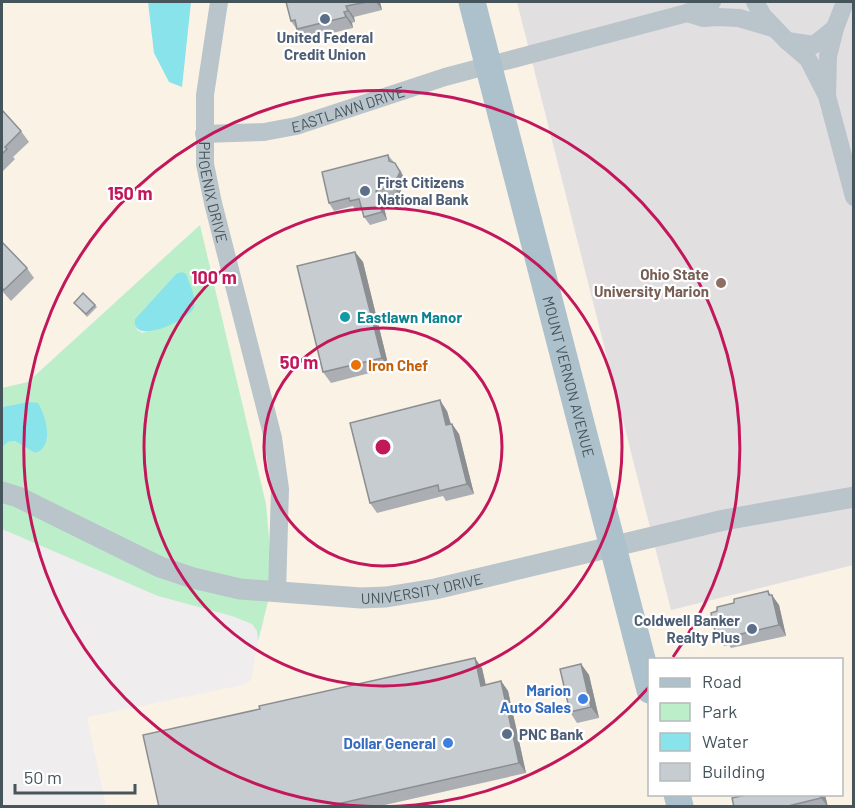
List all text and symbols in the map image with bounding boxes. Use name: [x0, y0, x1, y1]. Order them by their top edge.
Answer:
marker: United Federal Credit Union: [318, 12, 332, 26]
place label: United Federal Credit Union: [277, 28, 373, 63]
street label: EASTLAWN DRIVE: [290, 82, 407, 136]
street label: PHOENIX DRIVE: [195, 141, 232, 245]
place label: First Citizens National Bank: [377, 173, 469, 208]
text: 150 m: [108, 182, 152, 204]
marker: First Citizens National Bank: [358, 184, 372, 198]
place label: Ohio State University Marion: [594, 265, 709, 300]
text: 100 m: [191, 266, 237, 288]
marker: Ohio State University Marion: [714, 276, 728, 290]
street label: MOUNT VERNON AVENUE: [539, 294, 598, 459]
place label: Eastlawn Manor: [357, 308, 462, 326]
marker: Eastlawn Manor: [338, 310, 352, 324]
text: 50 m: [280, 351, 318, 373]
place label: Iron Chef: [368, 356, 428, 374]
marker: Iron Chef: [349, 358, 363, 372]
centre of rings: [373, 437, 393, 457]
street label: UNIVERSITY DRIVE: [360, 569, 484, 607]
place label: Coldwell Banker Realty Plus: [634, 611, 740, 646]
marker: Coldwell Banker Realty Plus: [745, 622, 759, 636]
legend: [648, 658, 843, 796]
text: Road: [702, 670, 742, 692]
place label: Marion Auto Sales: [500, 681, 571, 716]
marker: Marion Auto Sales: [576, 692, 590, 706]
text: Park: [702, 700, 737, 722]
place label: PNC Bank: [519, 725, 583, 743]
marker: PNC Bank: [500, 727, 514, 741]
text: Water: [702, 730, 749, 752]
place label: Dollar General: [343, 734, 436, 752]
marker: Dollar General: [441, 736, 455, 750]
scale bar: [15, 757, 135, 795]
text: Building: [702, 760, 765, 782]
text: 50 m: [24, 766, 62, 788]

